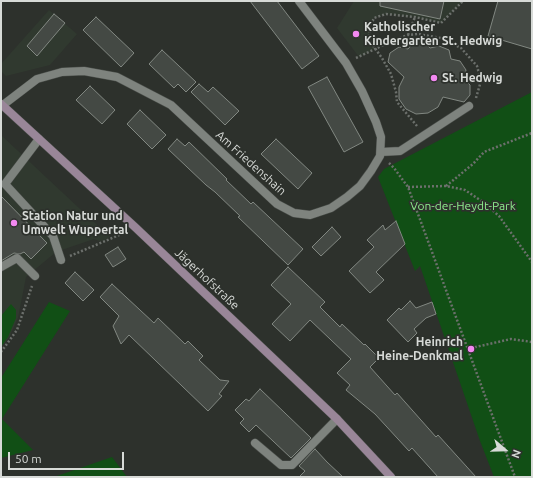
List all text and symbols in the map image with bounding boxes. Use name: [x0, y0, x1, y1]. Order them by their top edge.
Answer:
place label: Katholischer Kindergarten St. Hedwig: [364, 20, 502, 48]
marker: Katholischer Kindergarten St. Hedwig: [351, 29, 361, 39]
place label: St. Hedwig: [442, 71, 503, 85]
marker: St. Hedwig: [429, 73, 439, 83]
street label: Am Friedenshain: [213, 128, 289, 198]
park label: Von-der-Heydt-Park: [410, 199, 516, 213]
place label: Station Natur und Umwelt Wuppertal: [22, 209, 128, 237]
marker: Station Natur und Umwelt Wuppertal: [9, 218, 19, 228]
street label: Jägerhofstraße: [172, 245, 242, 313]
place label: Heinrich Heine-Denkmal: [376, 335, 463, 363]
marker: Heinrich Heine-Denkmal: [466, 344, 476, 354]
north arrow: [485, 430, 525, 470]
scale bar: [10, 444, 126, 470]
text: N: [509, 448, 523, 460]
text: 50 m: [15, 452, 42, 465]

